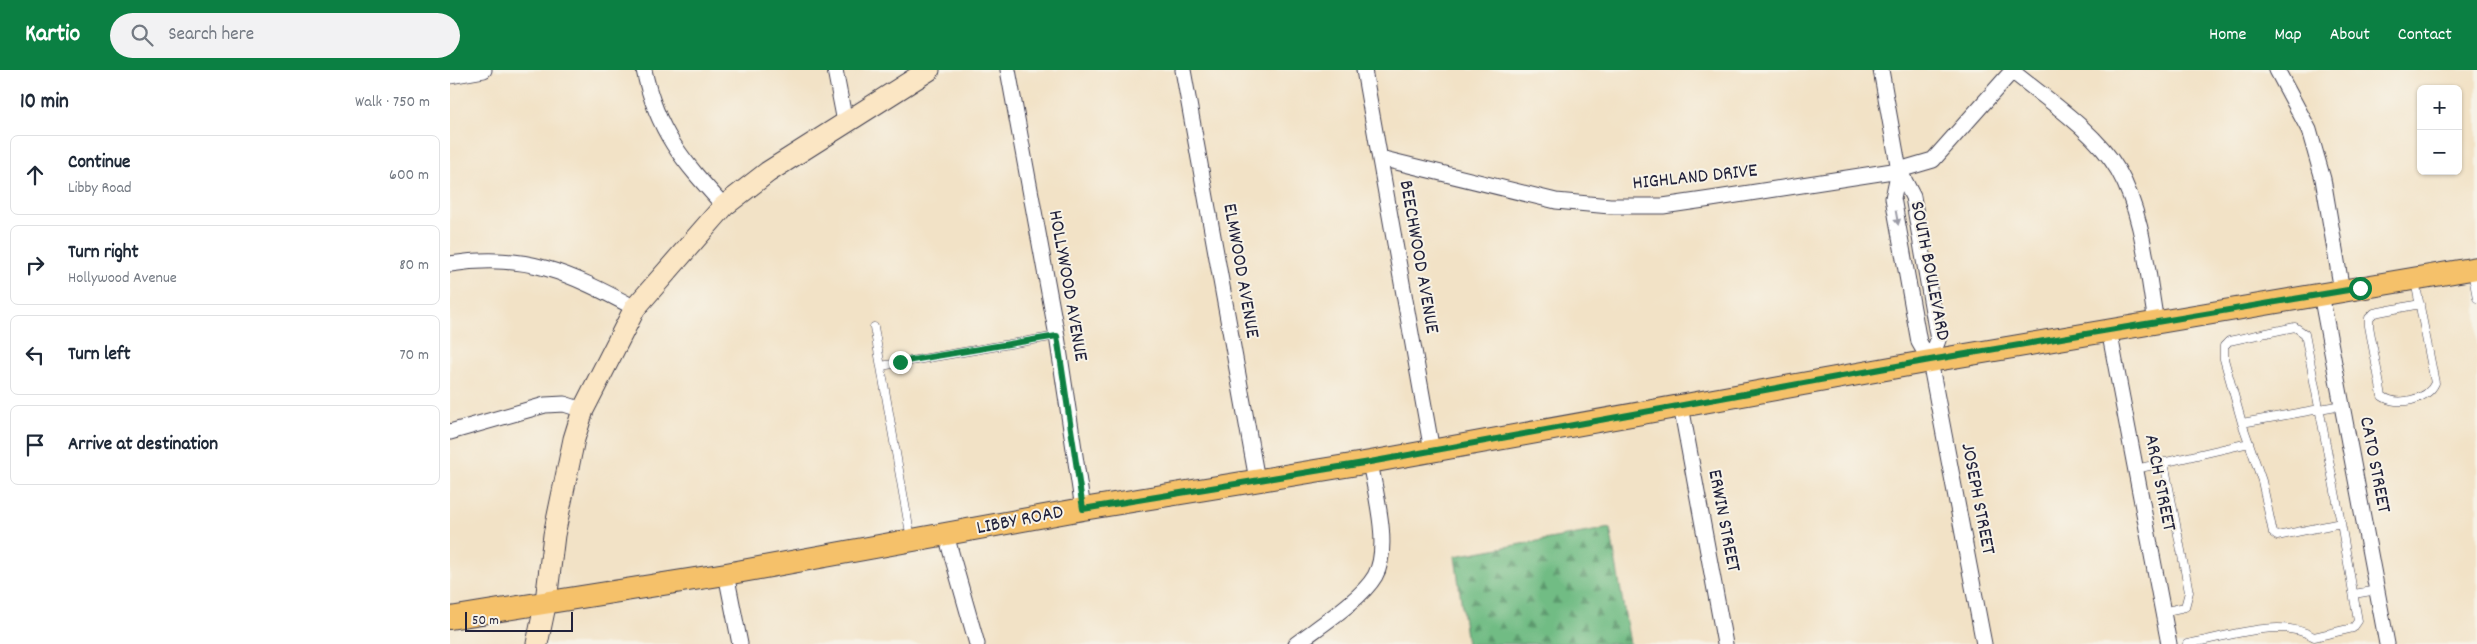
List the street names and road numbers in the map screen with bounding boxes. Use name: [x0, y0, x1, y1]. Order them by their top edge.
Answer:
street label: HIGHLAND DRIVE: [1631, 158, 1759, 198]
street label: BEECHWOOD AVENUE: [1391, 178, 1445, 336]
street label: SOUTH BOULEVARD: [1902, 199, 1956, 343]
street label: ELMWOOD AVENUE: [1214, 201, 1266, 341]
street label: HOLLYWOOD AVENUE: [1040, 208, 1094, 364]
street label: CATO STREET: [2351, 414, 2397, 516]
street label: ARCH STREET: [2136, 432, 2182, 534]
street label: JOSEPH STREET: [1952, 441, 2002, 557]
street label: ERWIN STREET: [1699, 467, 1747, 575]
street label: LIBBY ROAD: [974, 499, 1066, 543]

